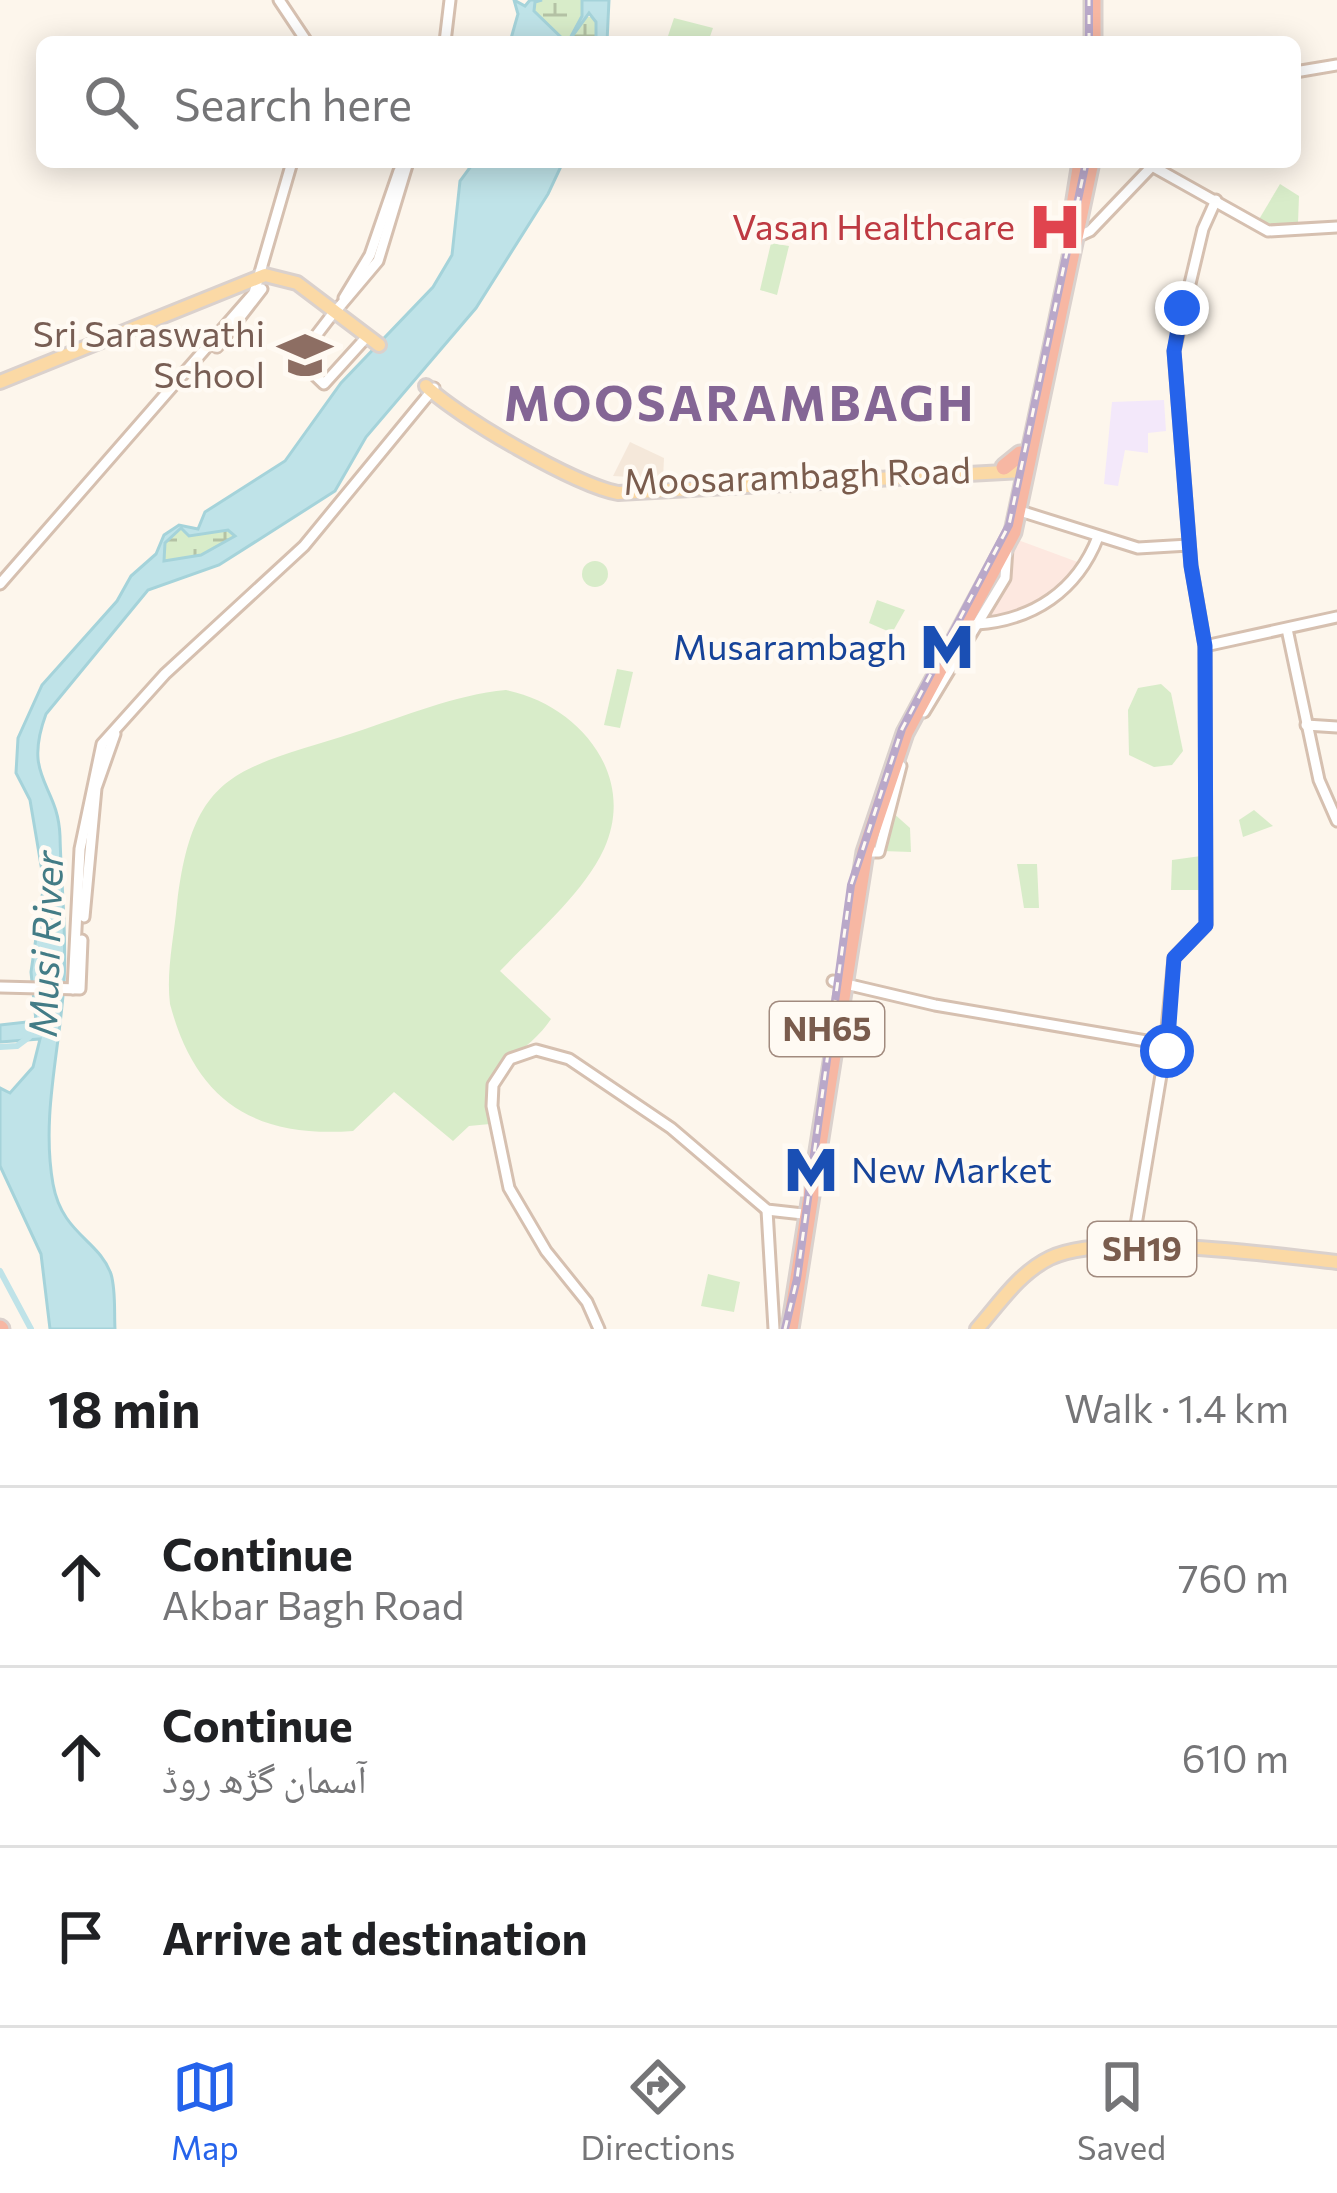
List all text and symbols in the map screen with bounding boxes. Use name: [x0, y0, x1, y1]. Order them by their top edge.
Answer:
search box: [36, 36, 1301, 168]
icon: search: [78, 69, 144, 135]
text: Search here: [174, 75, 412, 130]
hospital icon: Vasan Healthcare: [1026, 198, 1084, 256]
place label: Vasan Healthcare: [732, 203, 1015, 247]
route end: [1155, 281, 1209, 335]
place label: Sri Saraswathi School: [33, 310, 265, 395]
school or university icon: Sri Saraswathi School: [276, 326, 334, 384]
district label: MOOSARAMBAGH: [504, 372, 976, 431]
street label: Moosarambagh Road: [622, 446, 971, 502]
metro station icon: Musarambagh: [918, 618, 976, 676]
place label: Musarambagh: [673, 623, 907, 667]
water label: Musi River: [17, 849, 71, 1038]
road number: NH65: [770, 1002, 884, 1056]
route start: [1140, 1024, 1194, 1078]
metro station icon: New Market: [782, 1141, 840, 1199]
place label: New Market: [851, 1146, 1052, 1190]
road number: SH19: [1088, 1222, 1196, 1276]
text: 18 min: [48, 1376, 201, 1439]
text: Walk · 1.4 km: [1064, 1383, 1289, 1431]
text: Continue: [162, 1525, 353, 1580]
icon: ahead: [48, 1544, 114, 1610]
text: 760 m: [1178, 1553, 1289, 1601]
text: Akbar Bagh Road: [162, 1580, 464, 1628]
text: Continue: [162, 1696, 353, 1751]
icon: ahead: [48, 1724, 114, 1790]
text: 610 m: [1182, 1733, 1289, 1781]
text: آسمان گڑھ روڈ: [162, 1753, 367, 1801]
icon: arrive: [48, 1904, 114, 1970]
text: Arrive at destination: [162, 1909, 588, 1964]
tab: Map: [171, 2054, 239, 2167]
tab: Directions: [581, 2054, 735, 2167]
tab: Saved: [1077, 2054, 1166, 2167]

